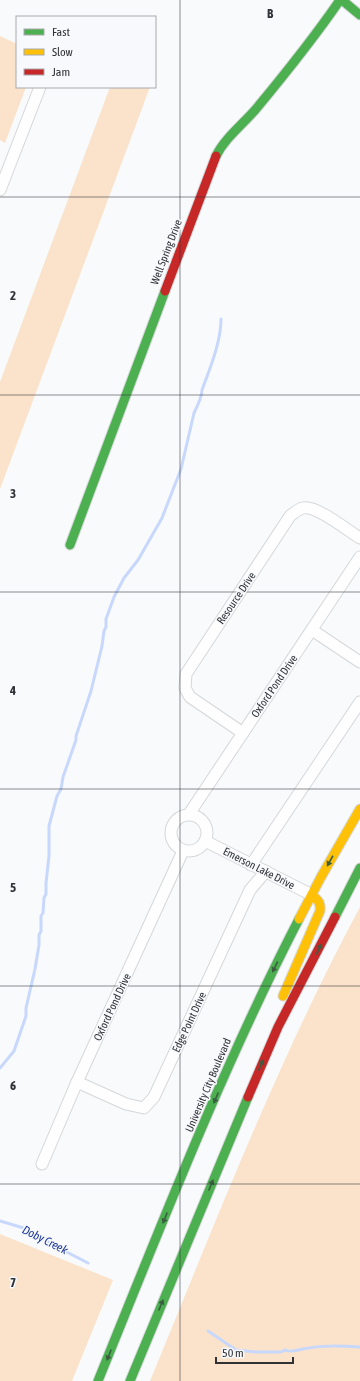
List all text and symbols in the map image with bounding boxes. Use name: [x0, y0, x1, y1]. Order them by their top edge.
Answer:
text: B: [267, 6, 274, 21]
legend: [16, 16, 156, 88]
text: Fast: [52, 25, 70, 39]
text: Slow: [52, 45, 73, 59]
text: Jam: [52, 65, 70, 79]
street label: Well Spring Drive: [148, 218, 184, 286]
text: 2: [10, 288, 16, 303]
text: 3: [10, 486, 16, 501]
street label: Resource Drive: [214, 570, 258, 626]
street label: Oxford Pond Drive: [249, 652, 299, 720]
text: 4: [9, 683, 16, 698]
street label: Emerson Lake Drive: [221, 845, 297, 891]
one-way arrow: [326, 856, 333, 867]
text: 5: [10, 880, 16, 895]
one-way arrow: [315, 943, 322, 954]
one-way arrow: [272, 961, 278, 973]
street label: Oxford Pond Drive: [91, 971, 133, 1043]
street label: Edge Point Drive: [170, 990, 208, 1054]
street label: University City Boulevard: [183, 1036, 233, 1134]
one-way arrow: [259, 1059, 265, 1071]
text: 6: [10, 1078, 16, 1093]
one-way arrow: [212, 1093, 218, 1105]
one-way arrow: [207, 1179, 214, 1191]
one-way arrow: [162, 1213, 168, 1224]
water label: Doby Creek: [20, 1223, 71, 1258]
text: 7: [10, 1275, 16, 1290]
one-way arrow: [158, 1300, 164, 1311]
scale bar: [216, 1339, 293, 1365]
text: 50 m: [222, 1346, 244, 1360]
one-way arrow: [106, 1349, 112, 1361]

